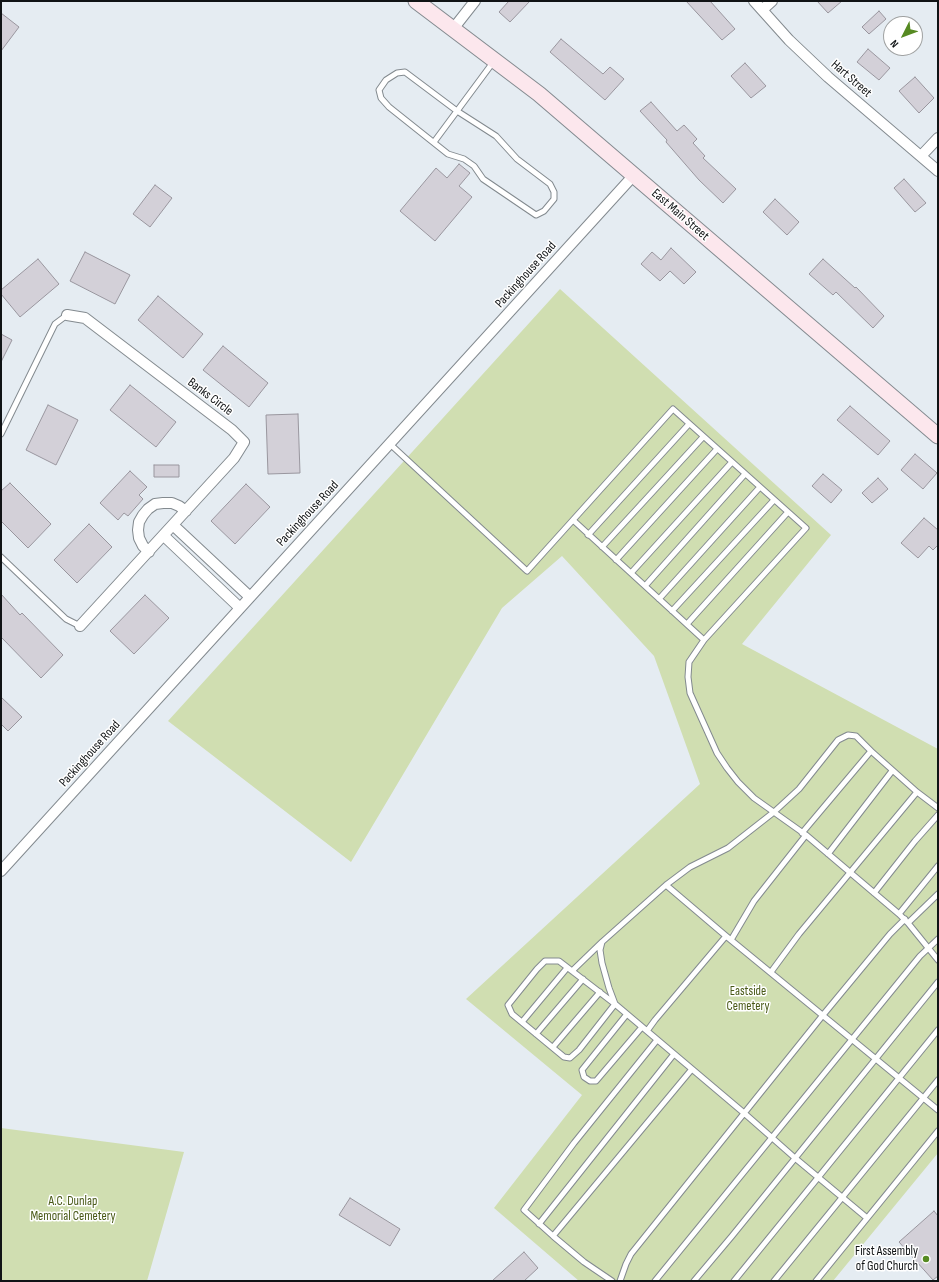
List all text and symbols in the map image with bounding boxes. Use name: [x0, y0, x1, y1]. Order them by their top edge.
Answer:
north arrow: [883, 16, 923, 56]
text: N: [888, 37, 901, 50]
street label: Hart Street: [827, 57, 875, 101]
street label: East Main Street: [648, 186, 712, 244]
street label: Packinghouse Road: [492, 239, 560, 311]
street label: Banks Circle: [184, 375, 236, 419]
street label: Packinghouse Road: [274, 478, 342, 550]
street label: Packinghouse Road: [56, 718, 124, 790]
park label: Eastside Cemetery: [727, 984, 769, 1015]
park label: A.C. Dunlap Memorial Cemetery: [30, 1194, 116, 1225]
place label: First Assembly of God Church: [855, 1244, 918, 1275]
marker: First Assembly of God Church: [921, 1254, 931, 1264]

